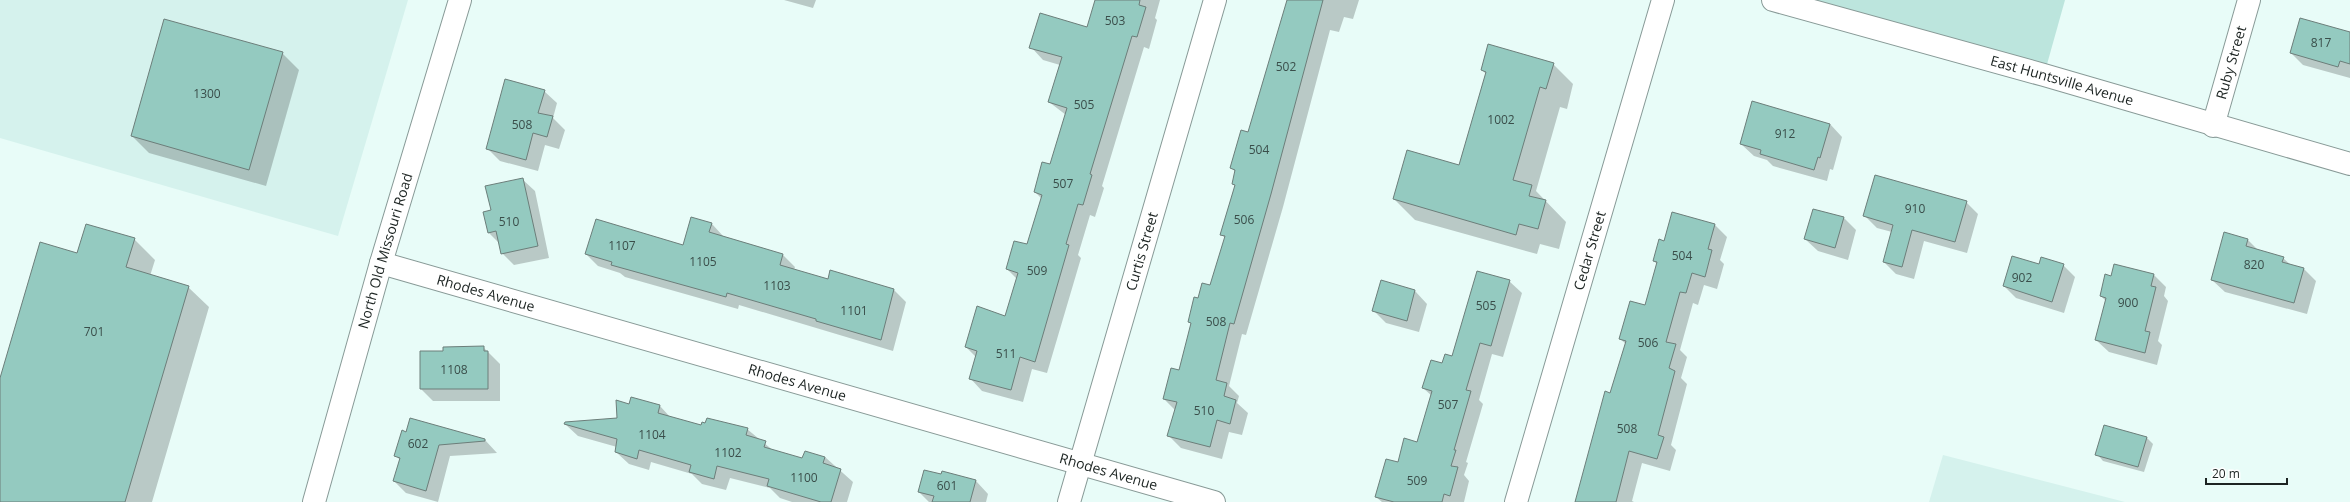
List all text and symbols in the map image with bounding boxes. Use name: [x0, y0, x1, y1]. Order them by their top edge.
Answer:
house number: 503: [1105, 12, 1125, 29]
street label: Ruby Street: [2211, 23, 2250, 101]
house number: 817: [2311, 34, 2331, 51]
street label: East Huntsville Avenue: [1988, 51, 2136, 110]
house number: 502: [1276, 58, 1296, 75]
house number: 1300: [193, 85, 221, 102]
house number: 505: [1074, 96, 1094, 113]
house number: 1002: [1487, 111, 1515, 128]
house number: 508: [512, 116, 532, 133]
house number: 912: [1775, 125, 1795, 142]
house number: 504: [1249, 141, 1269, 158]
street label: North Old Missouri Road: [353, 171, 417, 331]
house number: 507: [1053, 175, 1073, 192]
house number: 910: [1905, 200, 1925, 217]
street label: Cedar Street: [1569, 209, 1610, 292]
street label: Curtis Street: [1121, 210, 1162, 293]
house number: 506: [1234, 211, 1254, 228]
house number: 510: [499, 213, 519, 230]
house number: 1107: [608, 237, 636, 254]
house number: 504: [1672, 247, 1692, 264]
house number: 1105: [689, 253, 717, 270]
house number: 820: [2244, 256, 2264, 273]
house number: 509: [1027, 262, 1047, 279]
street label: Rhodes Avenue: [435, 269, 537, 316]
house number: 902: [2012, 269, 2032, 286]
house number: 1103: [763, 277, 791, 294]
house number: 900: [2118, 294, 2138, 311]
house number: 505: [1476, 297, 1496, 314]
house number: 1101: [840, 302, 868, 319]
house number: 508: [1206, 313, 1226, 330]
house number: 701: [84, 323, 104, 340]
house number: 506: [1638, 334, 1658, 351]
house number: 511: [996, 345, 1016, 362]
street label: Rhodes Avenue: [746, 359, 849, 405]
house number: 1108: [440, 361, 468, 378]
house number: 507: [1438, 396, 1458, 413]
house number: 510: [1194, 402, 1214, 419]
house number: 508: [1617, 420, 1637, 437]
house number: 1104: [638, 426, 666, 443]
house number: 602: [408, 435, 428, 452]
house number: 1102: [714, 444, 742, 461]
street label: Rhodes Avenue: [1058, 448, 1160, 494]
scale bar: [2206, 460, 2287, 486]
text: 20 m: [2212, 465, 2240, 482]
house number: 1100: [790, 469, 818, 486]
house number: 509: [1407, 472, 1427, 489]
house number: 601: [937, 477, 957, 494]

